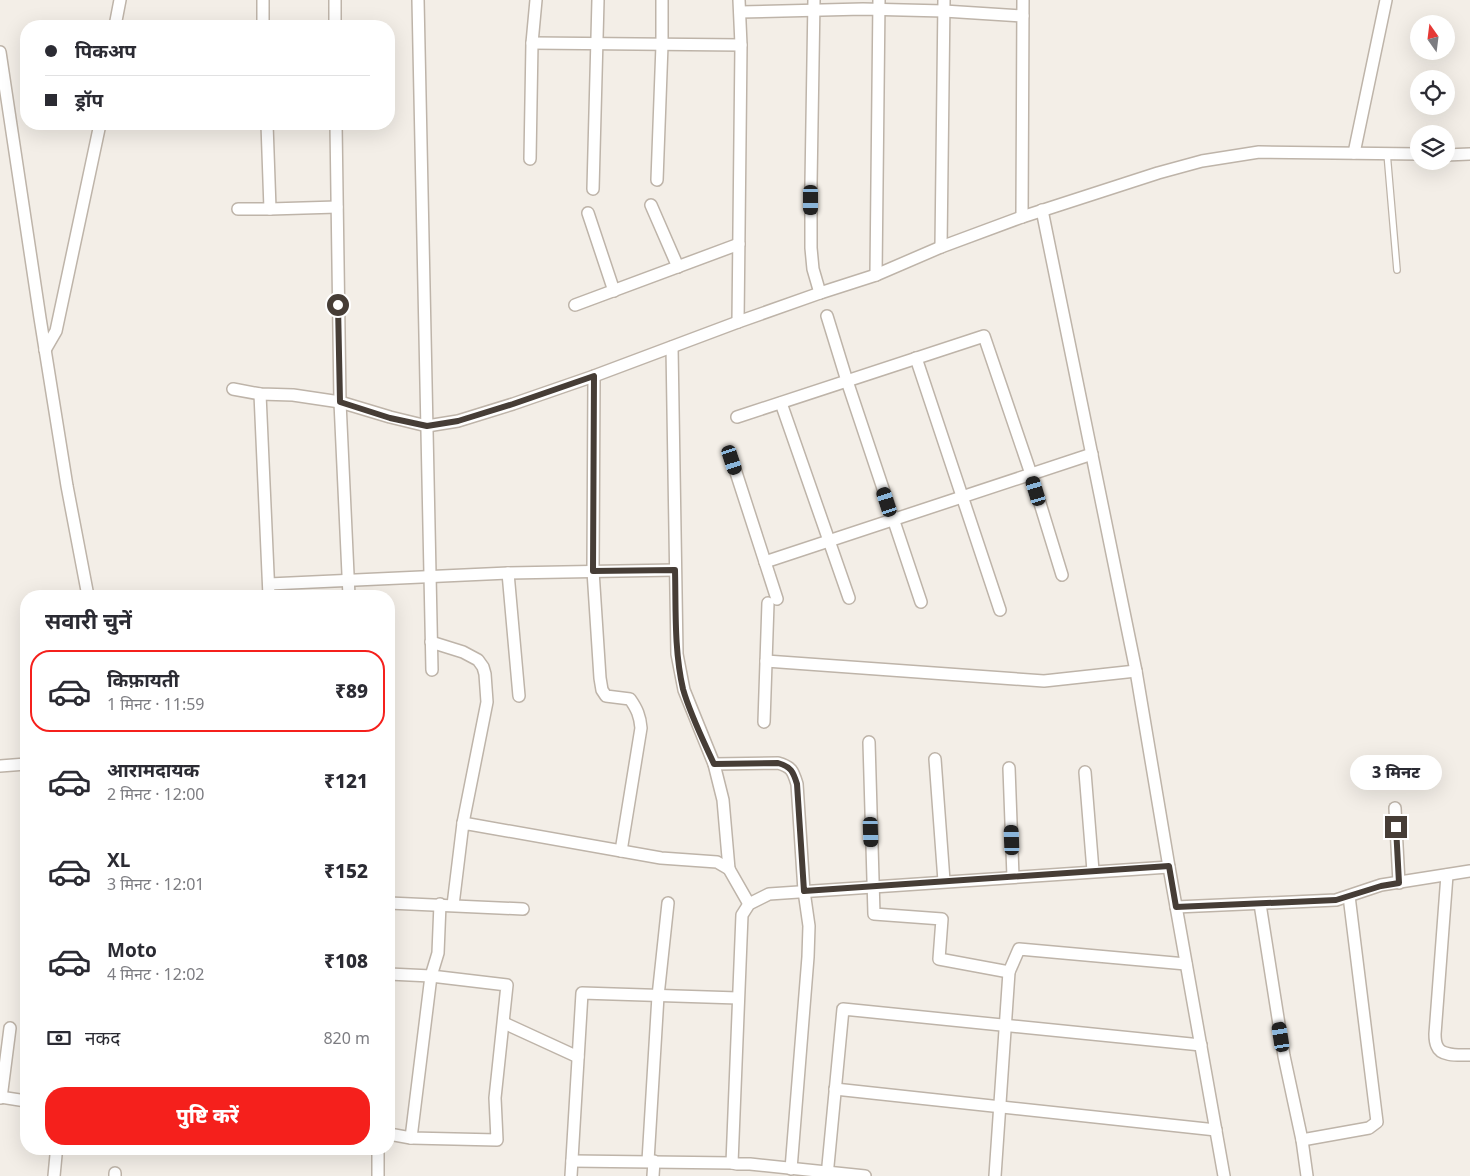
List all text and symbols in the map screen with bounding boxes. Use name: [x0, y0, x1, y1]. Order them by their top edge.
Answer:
north arrow: [1410, 15, 1455, 60]
map controls: [1410, 15, 1455, 170]
text: पिकअप: [75, 38, 136, 64]
button: locate: [1410, 70, 1455, 115]
text: ड्रॉप: [75, 87, 103, 113]
button: layers: [1410, 125, 1455, 170]
car: [803, 185, 818, 215]
route start: [327, 294, 349, 316]
car: [720, 443, 743, 477]
car: [1024, 474, 1047, 508]
car: [875, 485, 898, 519]
text: सवारी चुनें: [45, 605, 132, 635]
text: किफ़ायती: [107, 667, 179, 693]
icon: car: [47, 669, 92, 714]
text: ₹89: [335, 678, 368, 704]
text: 1 मिनट · 11:59: [107, 693, 204, 715]
callout: 3 मिनट: [1350, 754, 1442, 790]
text: आरामदायक: [107, 757, 199, 783]
icon: car: [47, 759, 92, 804]
text: 3 मिनट: [1372, 761, 1420, 783]
text: ₹121: [324, 768, 368, 794]
text: 2 मिनट · 12:00: [107, 783, 204, 805]
route end: [1385, 816, 1407, 838]
car: [862, 817, 879, 847]
car: [1003, 825, 1020, 855]
text: XL: [107, 847, 130, 873]
icon: car: [47, 849, 92, 894]
text: ₹152: [324, 858, 368, 884]
text: 3 मिनट · 12:01: [107, 873, 204, 895]
text: Moto: [107, 937, 157, 963]
icon: car: [47, 939, 92, 984]
text: ₹108: [324, 948, 368, 974]
text: 4 मिनट · 12:02: [107, 963, 204, 985]
car: [1271, 1021, 1290, 1053]
icon: cash: [45, 1024, 73, 1052]
text: नकद: [85, 1025, 120, 1051]
text: 820 m: [323, 1027, 370, 1049]
button: पुष्टि करें: [45, 1087, 370, 1145]

